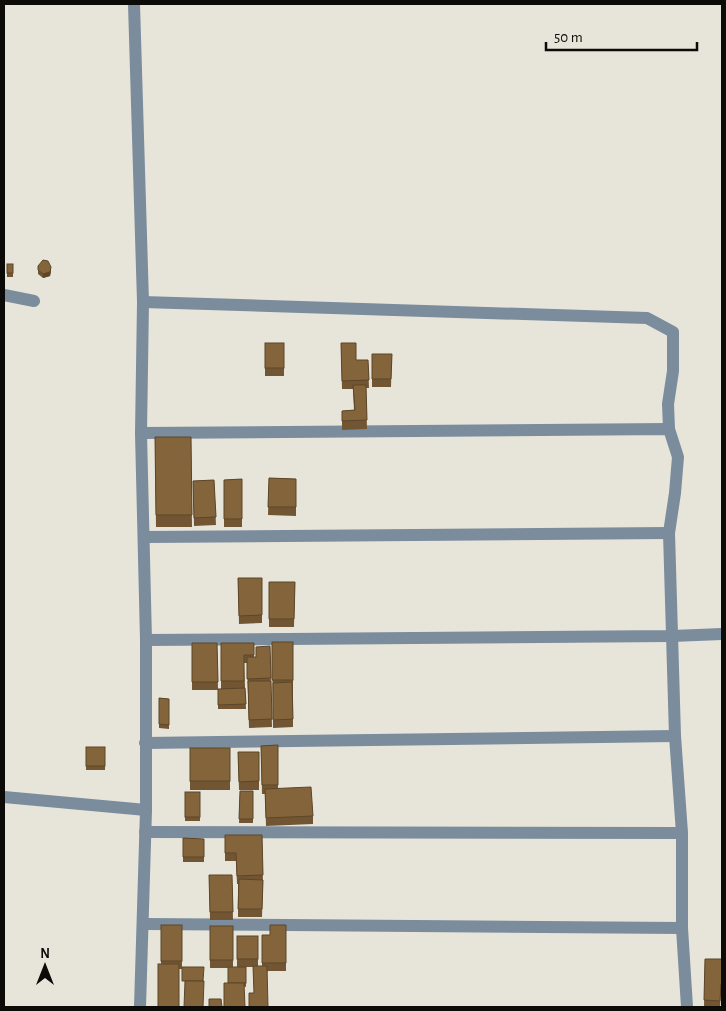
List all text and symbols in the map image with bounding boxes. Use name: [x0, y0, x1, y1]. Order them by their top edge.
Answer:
scale bar: [546, 20, 697, 52]
text: 50 m: [554, 30, 583, 45]
north arrow: [20, 941, 70, 991]
text: N: [40, 947, 50, 961]

